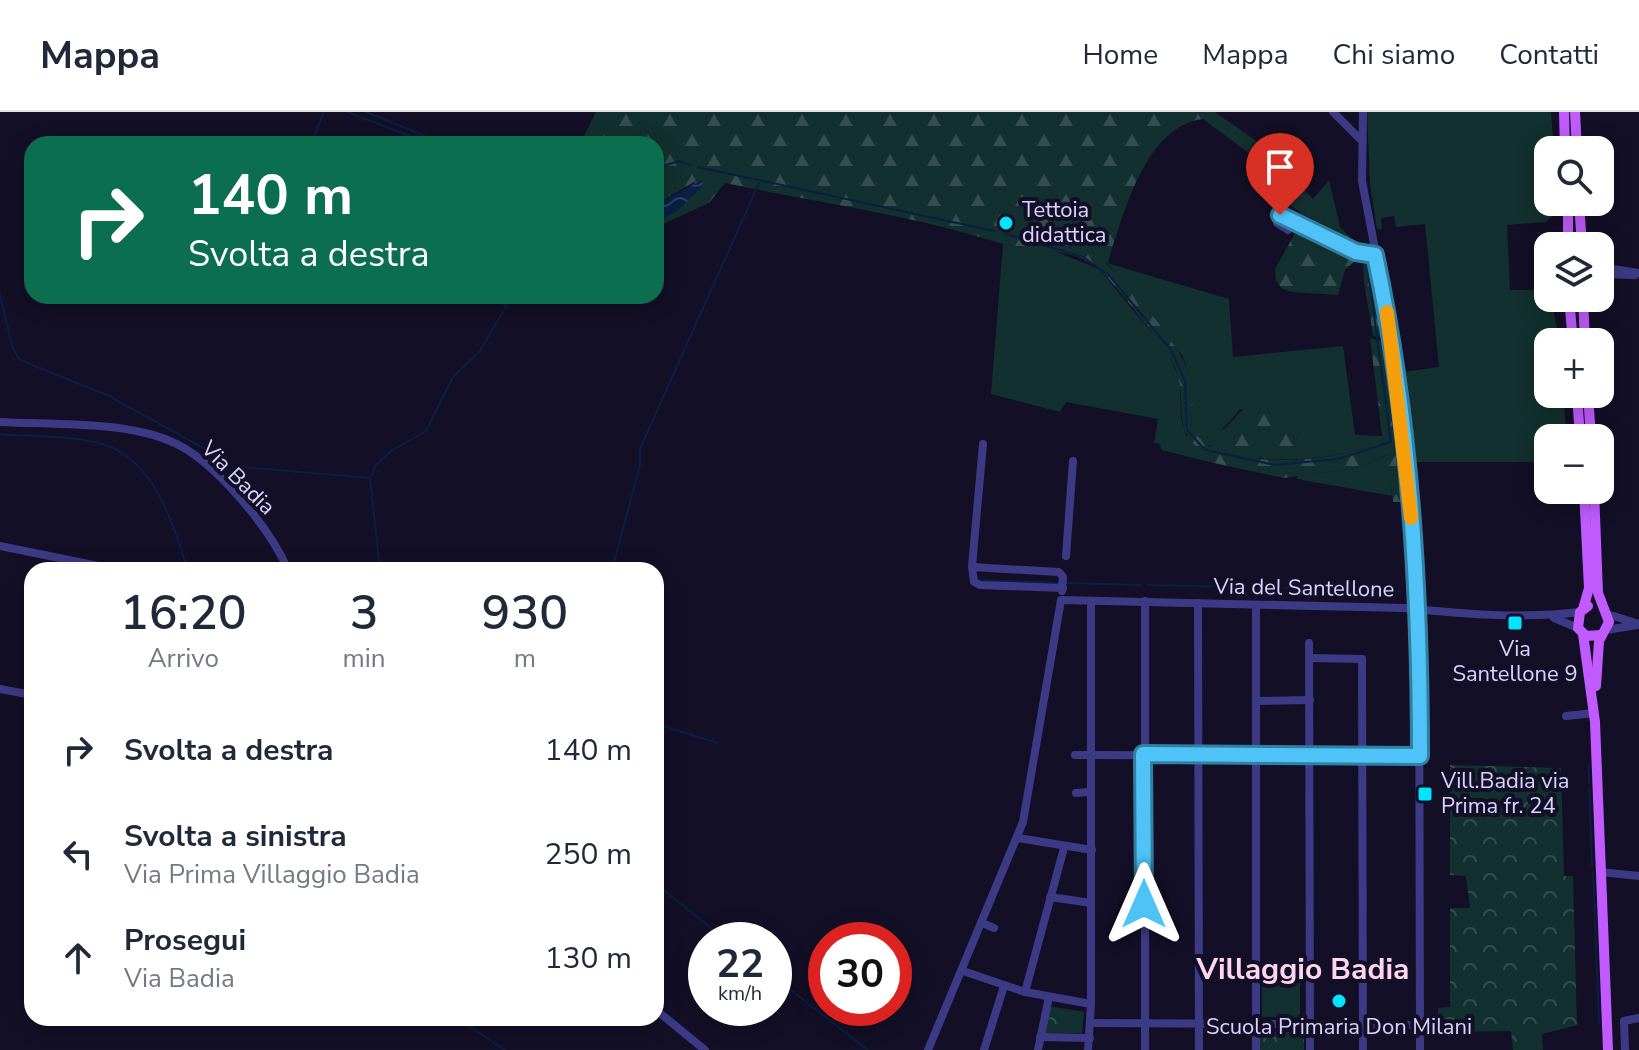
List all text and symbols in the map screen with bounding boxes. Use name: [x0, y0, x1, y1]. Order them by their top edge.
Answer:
text: Mappa: [40, 30, 160, 81]
text: Home: [1082, 36, 1158, 74]
text: Mappa: [1202, 36, 1289, 74]
text: Chi siamo: [1333, 36, 1455, 74]
text: Contatti: [1499, 36, 1599, 74]
pin: [1246, 133, 1314, 215]
map controls: [1534, 136, 1614, 504]
button: search: [1534, 136, 1614, 216]
icon: arrive: [1258, 145, 1302, 189]
text: 140 m: [188, 157, 353, 234]
icon: right: [56, 168, 160, 272]
place label: Tettoia didattica: [1022, 195, 1106, 250]
marker: Tettoia didattica: [997, 214, 1015, 232]
text: Svolta a destra: [188, 230, 429, 279]
button: layers: [1534, 232, 1614, 312]
button: +: [1534, 328, 1614, 408]
button: −: [1534, 424, 1614, 504]
street label: Via Badia: [194, 434, 282, 522]
street label: Via del Santellone: [1212, 571, 1395, 605]
text: 16:20: [120, 580, 247, 646]
text: 3: [350, 580, 378, 646]
text: 930: [482, 580, 568, 646]
marker: Via Santellone 9: [1506, 614, 1524, 632]
place label: Via Santellone 9: [1452, 634, 1578, 689]
text: Arrivo: [148, 641, 219, 676]
text: min: [343, 641, 386, 676]
text: m: [514, 641, 536, 676]
icon: right: [56, 728, 100, 772]
text: Svolta a destra: [124, 730, 334, 771]
text: 140 m: [545, 730, 632, 771]
place label: Vill.Badia via Prima fr. 24: [1440, 766, 1569, 821]
marker: Vill.Badia via Prima fr. 24: [1416, 785, 1434, 803]
text: Svolta a sinistra: [124, 816, 347, 857]
icon: left: [56, 832, 100, 876]
text: 250 m: [545, 834, 632, 875]
text: Via Prima Villaggio Badia: [124, 857, 420, 892]
position arrow: [1102, 862, 1186, 946]
text: Prosegui: [124, 920, 246, 961]
speed limit sign: 30: [808, 922, 912, 1026]
icon: ahead: [56, 936, 100, 980]
text: 22: [716, 937, 764, 991]
text: 130 m: [545, 938, 632, 979]
district label: Villaggio Badia: [1196, 949, 1409, 990]
text: Via Badia: [124, 961, 235, 996]
text: km/h: [718, 980, 762, 1007]
marker: Scuola Primaria Don Milani: [1330, 992, 1348, 1010]
place label: Scuola Primaria Don Milani: [1206, 1012, 1472, 1042]

